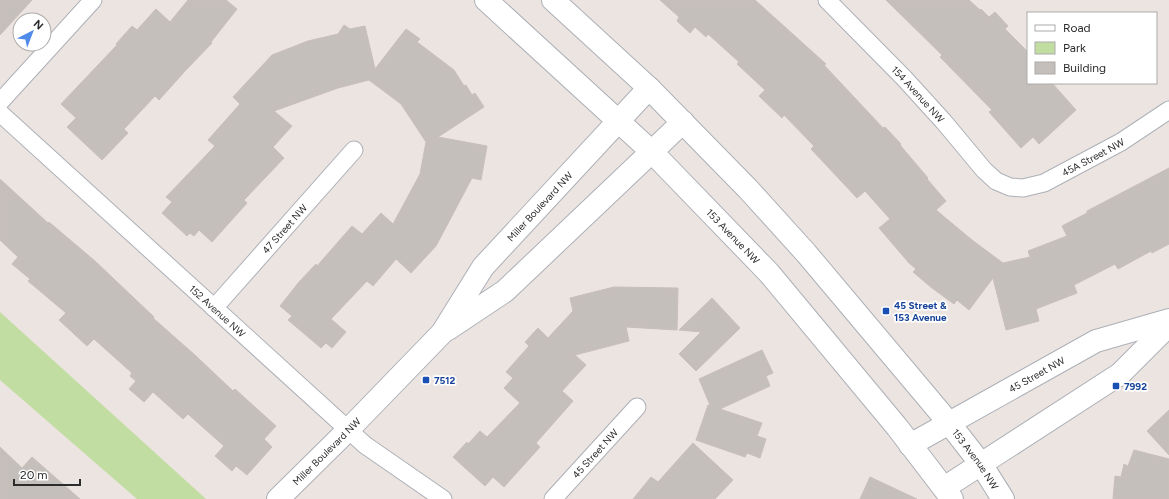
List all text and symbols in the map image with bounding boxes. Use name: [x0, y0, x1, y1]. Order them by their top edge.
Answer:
north arrow: [12, 12, 52, 52]
legend: [1027, 12, 1157, 84]
text: N: [31, 17, 46, 33]
text: Road: [1063, 21, 1091, 35]
text: Park: [1063, 41, 1086, 55]
text: Building: [1063, 61, 1106, 75]
street label: 154 Avenue NW: [889, 63, 947, 126]
street label: 45A Street NW: [1060, 135, 1127, 179]
street label: Miller Boulevard NW: [504, 168, 576, 244]
street label: 47 Street NW: [259, 201, 310, 256]
street label: 153 Avenue NW: [703, 206, 763, 267]
street label: 152 Avenue NW: [186, 282, 248, 340]
place label: 45 Street & 153 Avenue: [894, 299, 947, 324]
marker: 45 Street & 153 Avenue: [881, 306, 891, 316]
street label: 45 Street NW: [1006, 354, 1068, 396]
place label: 7512: [434, 374, 456, 387]
marker: 7512: [421, 375, 431, 385]
place label: 7992: [1124, 380, 1147, 393]
marker: 7992: [1111, 381, 1121, 391]
street label: Miller Boulevard NW: [290, 415, 364, 488]
street label: 45 Street NW: [569, 426, 621, 481]
street label: 153 Avenue NW: [949, 426, 1002, 492]
scale bar: [14, 461, 80, 487]
text: 20 m: [20, 468, 48, 482]

